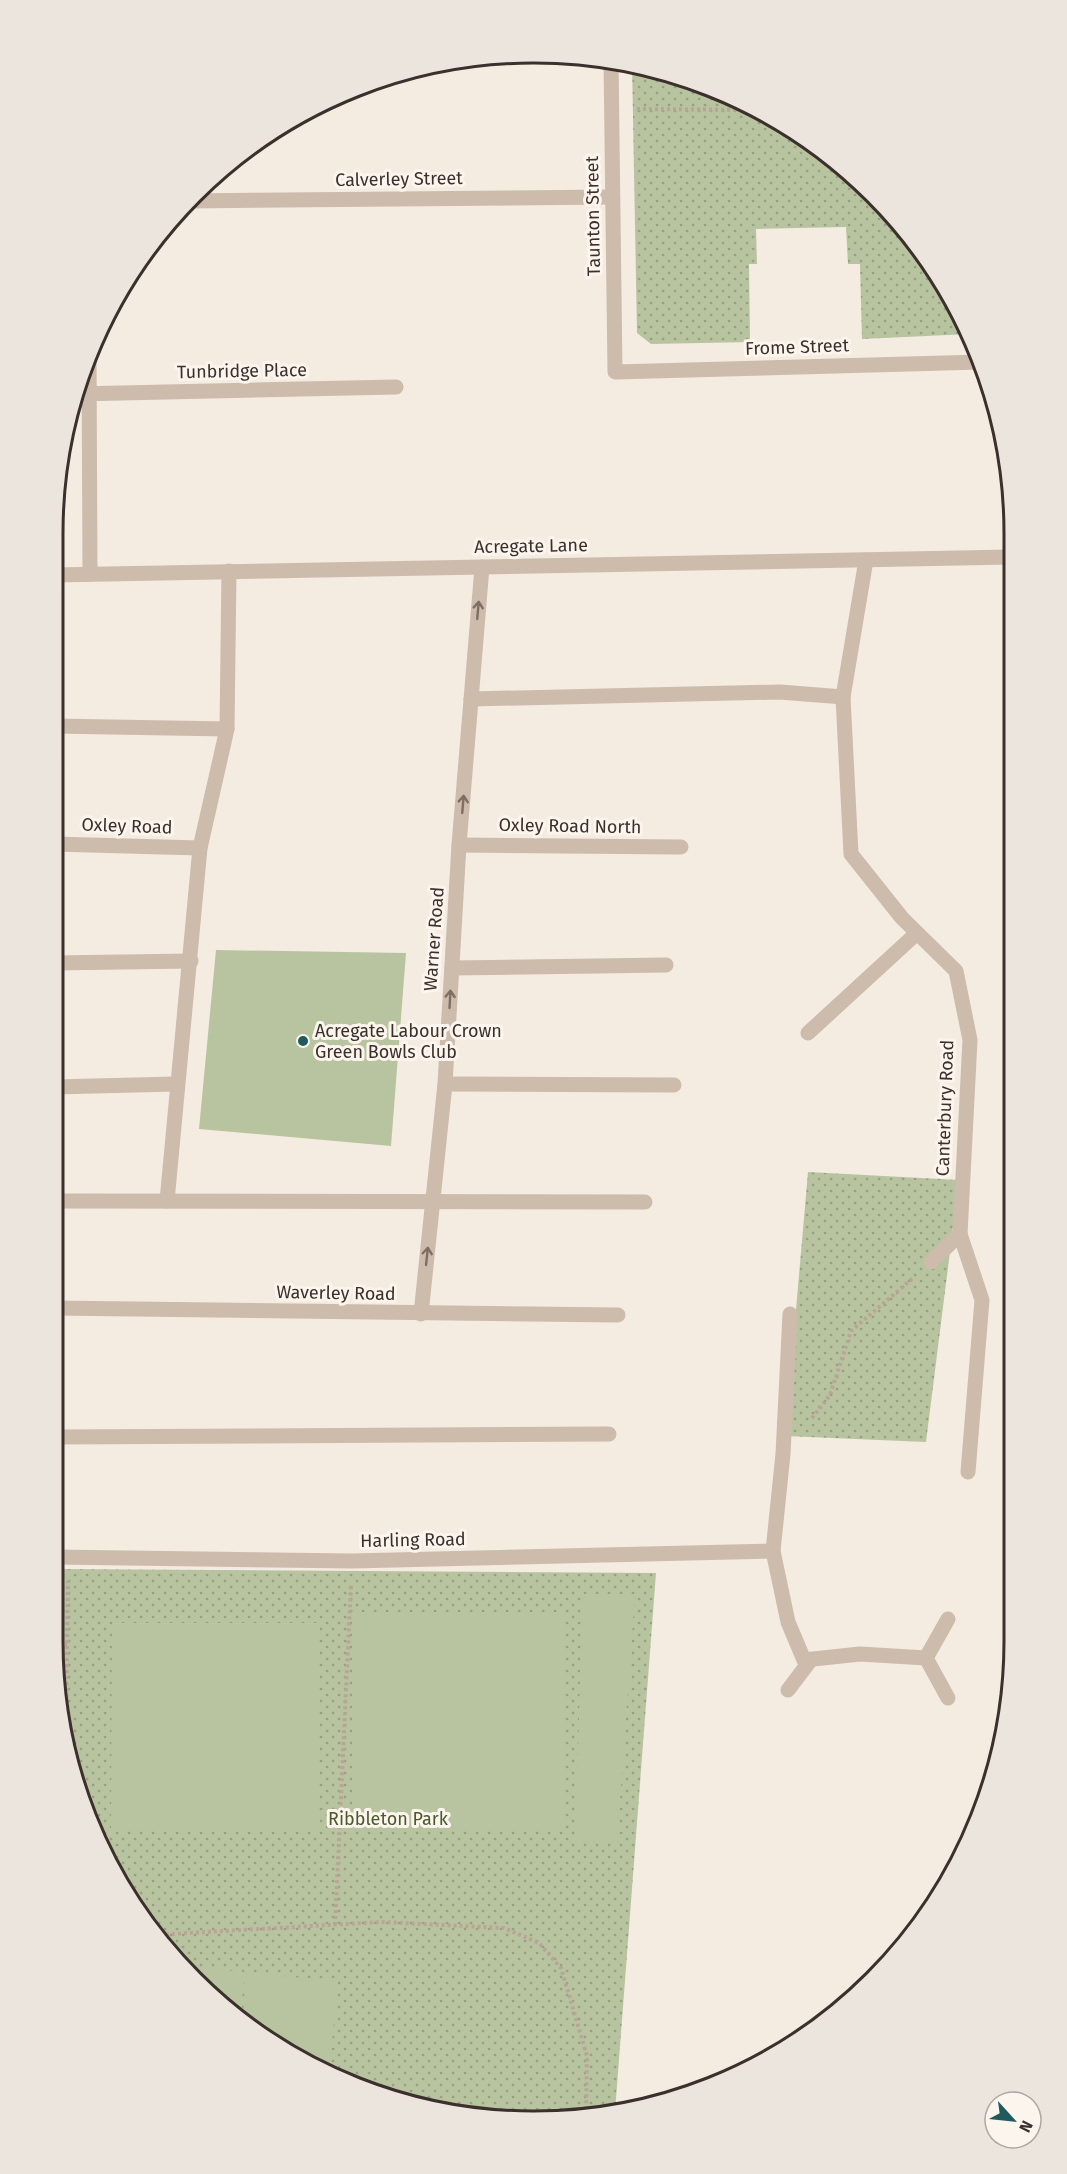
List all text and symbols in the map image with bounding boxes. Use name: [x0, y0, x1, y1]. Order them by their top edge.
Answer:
street label: Taunton Street: [581, 155, 605, 276]
street label: Calverley Street: [335, 167, 463, 191]
street label: Frome Street: [745, 334, 850, 360]
street label: Tunbridge Place: [177, 359, 307, 383]
street label: Acregate Lane: [474, 534, 588, 558]
one-way arrow: [473, 600, 484, 620]
one-way arrow: [458, 795, 469, 814]
street label: Oxley Road: [81, 813, 173, 839]
street label: Oxley Road North: [498, 814, 642, 838]
street label: Warner Road: [419, 886, 449, 992]
one-way arrow: [445, 989, 456, 1009]
place label: Acregate Labour Crown Green Bowls Club: [315, 1020, 502, 1063]
marker: Acregate Labour Crown Green Bowls Club: [296, 1034, 310, 1048]
street label: Canterbury Road: [932, 1039, 958, 1177]
one-way arrow: [422, 1246, 433, 1266]
street label: Waverley Road: [276, 1281, 396, 1305]
street label: Harling Road: [360, 1528, 466, 1552]
park label: Ribbleton Park: [328, 1808, 449, 1830]
north arrow: [983, 2090, 1043, 2150]
text: N: [1015, 2118, 1037, 2136]

